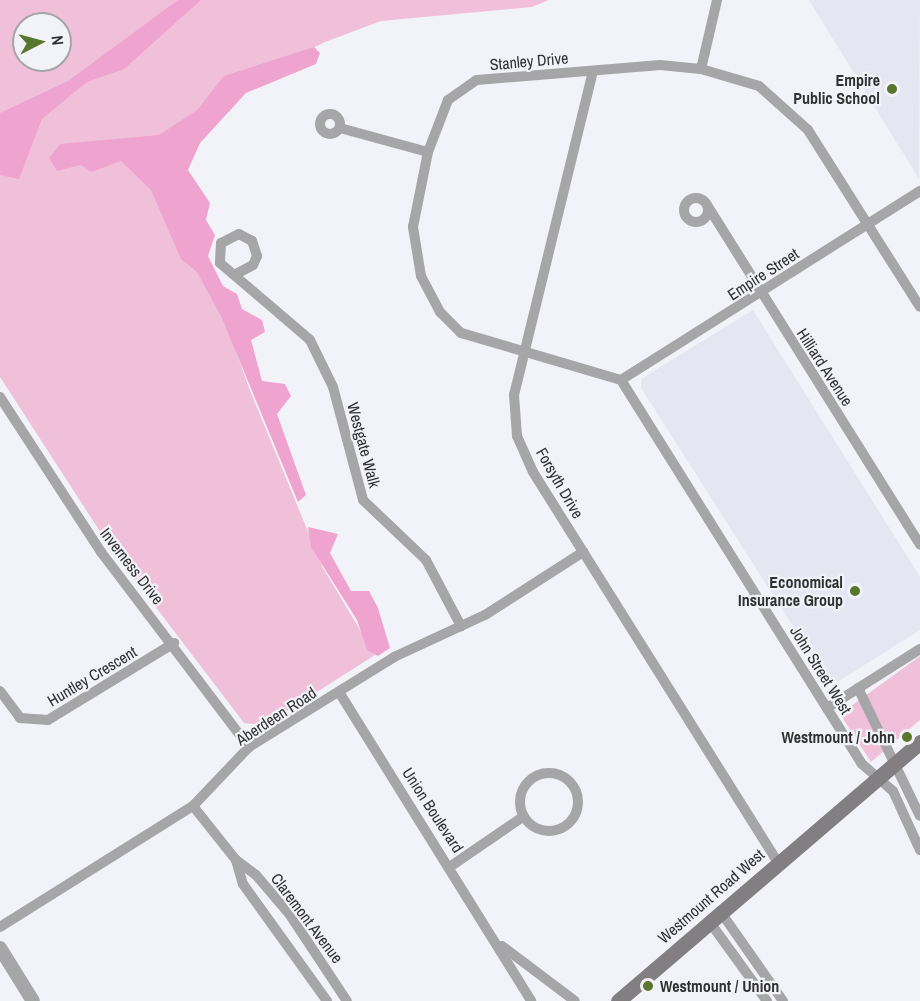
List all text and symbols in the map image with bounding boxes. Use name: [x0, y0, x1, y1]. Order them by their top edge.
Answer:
north arrow: [12, 12, 72, 72]
text: N: [46, 34, 69, 46]
street label: Stanley Drive: [489, 48, 569, 74]
place label: Empire Public School: [793, 70, 880, 108]
marker: Empire Public School: [885, 82, 899, 96]
street label: Empire Street: [724, 244, 802, 304]
street label: Hilliard Avenue: [793, 324, 857, 410]
street label: Westgate Walk: [343, 400, 385, 490]
street label: Forsyth Drive: [532, 444, 588, 522]
street label: Inverness Drive: [96, 524, 168, 608]
place label: Economical Insurance Group: [738, 572, 843, 610]
marker: Economical Insurance Group: [848, 584, 862, 598]
street label: John Street West: [786, 622, 856, 718]
street label: Huntley Crescent: [44, 642, 140, 710]
street label: Aberdeen Road: [232, 683, 320, 749]
place label: Westmount / John: [782, 727, 895, 747]
marker: Westmount / John: [900, 730, 914, 744]
street label: Union Boulevard: [398, 764, 468, 856]
street label: Westmount Road West: [654, 845, 768, 947]
street label: Claremont Avenue: [267, 869, 347, 967]
place label: Westmount / Union: [660, 976, 779, 996]
marker: Westmount / Union: [641, 979, 655, 993]

